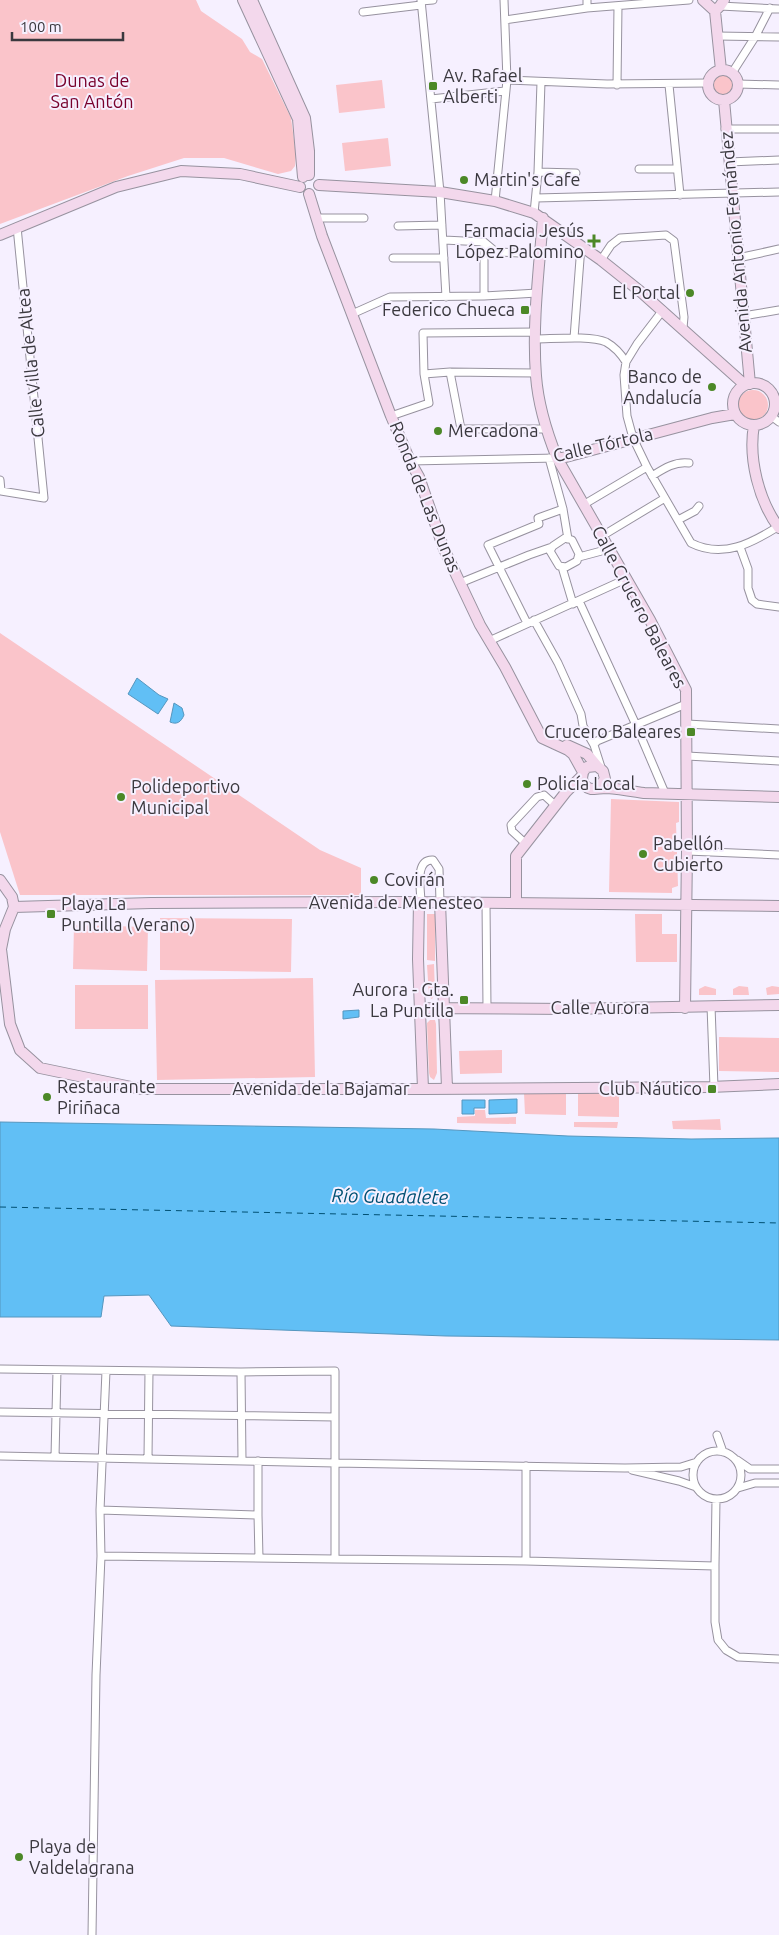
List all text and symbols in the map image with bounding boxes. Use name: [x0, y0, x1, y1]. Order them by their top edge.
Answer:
scale bar: [12, 10, 124, 42]
text: 100 m: [20, 18, 62, 35]
place label: Av. Rafael Alberti: [443, 65, 523, 106]
park label: Dunas de San Antón: [51, 70, 133, 111]
marker: Av. Rafael Alberti: [427, 80, 439, 92]
street label: Avenida Antonio Fernández: [715, 130, 755, 354]
place label: Martin's Cafe: [474, 169, 580, 189]
marker: Martin's Cafe: [458, 174, 470, 186]
place label: Farmacia Jesús López Palomino: [456, 220, 584, 261]
marker: Farmacia Jesús López Palomino: [588, 235, 600, 247]
place label: El Portal: [612, 282, 680, 302]
street label: Calle Villa de Altea: [12, 287, 48, 439]
marker: El Portal: [684, 287, 696, 299]
place label: Federico Chueca: [382, 299, 515, 319]
marker: Federico Chueca: [519, 304, 531, 316]
place label: Banco de Andalucía: [623, 366, 702, 407]
marker: Banco de Andalucía: [706, 381, 718, 393]
street label: Ronda de Las Dunas: [386, 418, 465, 575]
place label: Mercadona: [448, 420, 539, 440]
street label: Calle Tórtola: [551, 423, 655, 465]
marker: Mercadona: [432, 425, 444, 437]
street label: Calle Crucero Baleares: [589, 522, 691, 691]
place label: Crucero Baleares: [544, 721, 681, 741]
marker: Crucero Baleares: [685, 726, 697, 738]
place label: Policía Local: [537, 773, 636, 793]
place label: Polideportivo Municipal: [131, 776, 240, 817]
marker: Policía Local: [521, 778, 533, 790]
marker: Polideportivo Municipal: [115, 791, 127, 803]
place label: Pabellón Cubierto: [653, 833, 724, 874]
marker: Pabellón Cubierto: [637, 848, 649, 860]
place label: Covirán: [384, 869, 445, 889]
marker: Covirán: [368, 874, 380, 886]
street label: Avenida de Menesteo: [309, 892, 483, 912]
place label: Playa La Puntilla (Verano): [61, 893, 196, 935]
marker: Playa La Puntilla (Verano): [45, 908, 57, 920]
place label: Aurora - Gta. La Puntilla: [353, 979, 454, 1020]
marker: Aurora - Gta. La Puntilla: [458, 994, 470, 1006]
street label: Calle Aurora: [550, 997, 650, 1017]
place label: Restaurante Piriñaca: [57, 1076, 156, 1117]
street label: Avenida de la Bajamar: [232, 1078, 410, 1098]
place label: Club Náutico: [599, 1078, 702, 1098]
marker: Club Náutico: [706, 1083, 718, 1095]
marker: Restaurante Piriñaca: [41, 1091, 53, 1103]
water label: Río Guadalete: [332, 1184, 449, 1208]
place label: Playa de Valdelagrana: [29, 1836, 135, 1877]
marker: Playa de Valdelagrana: [13, 1851, 25, 1863]

